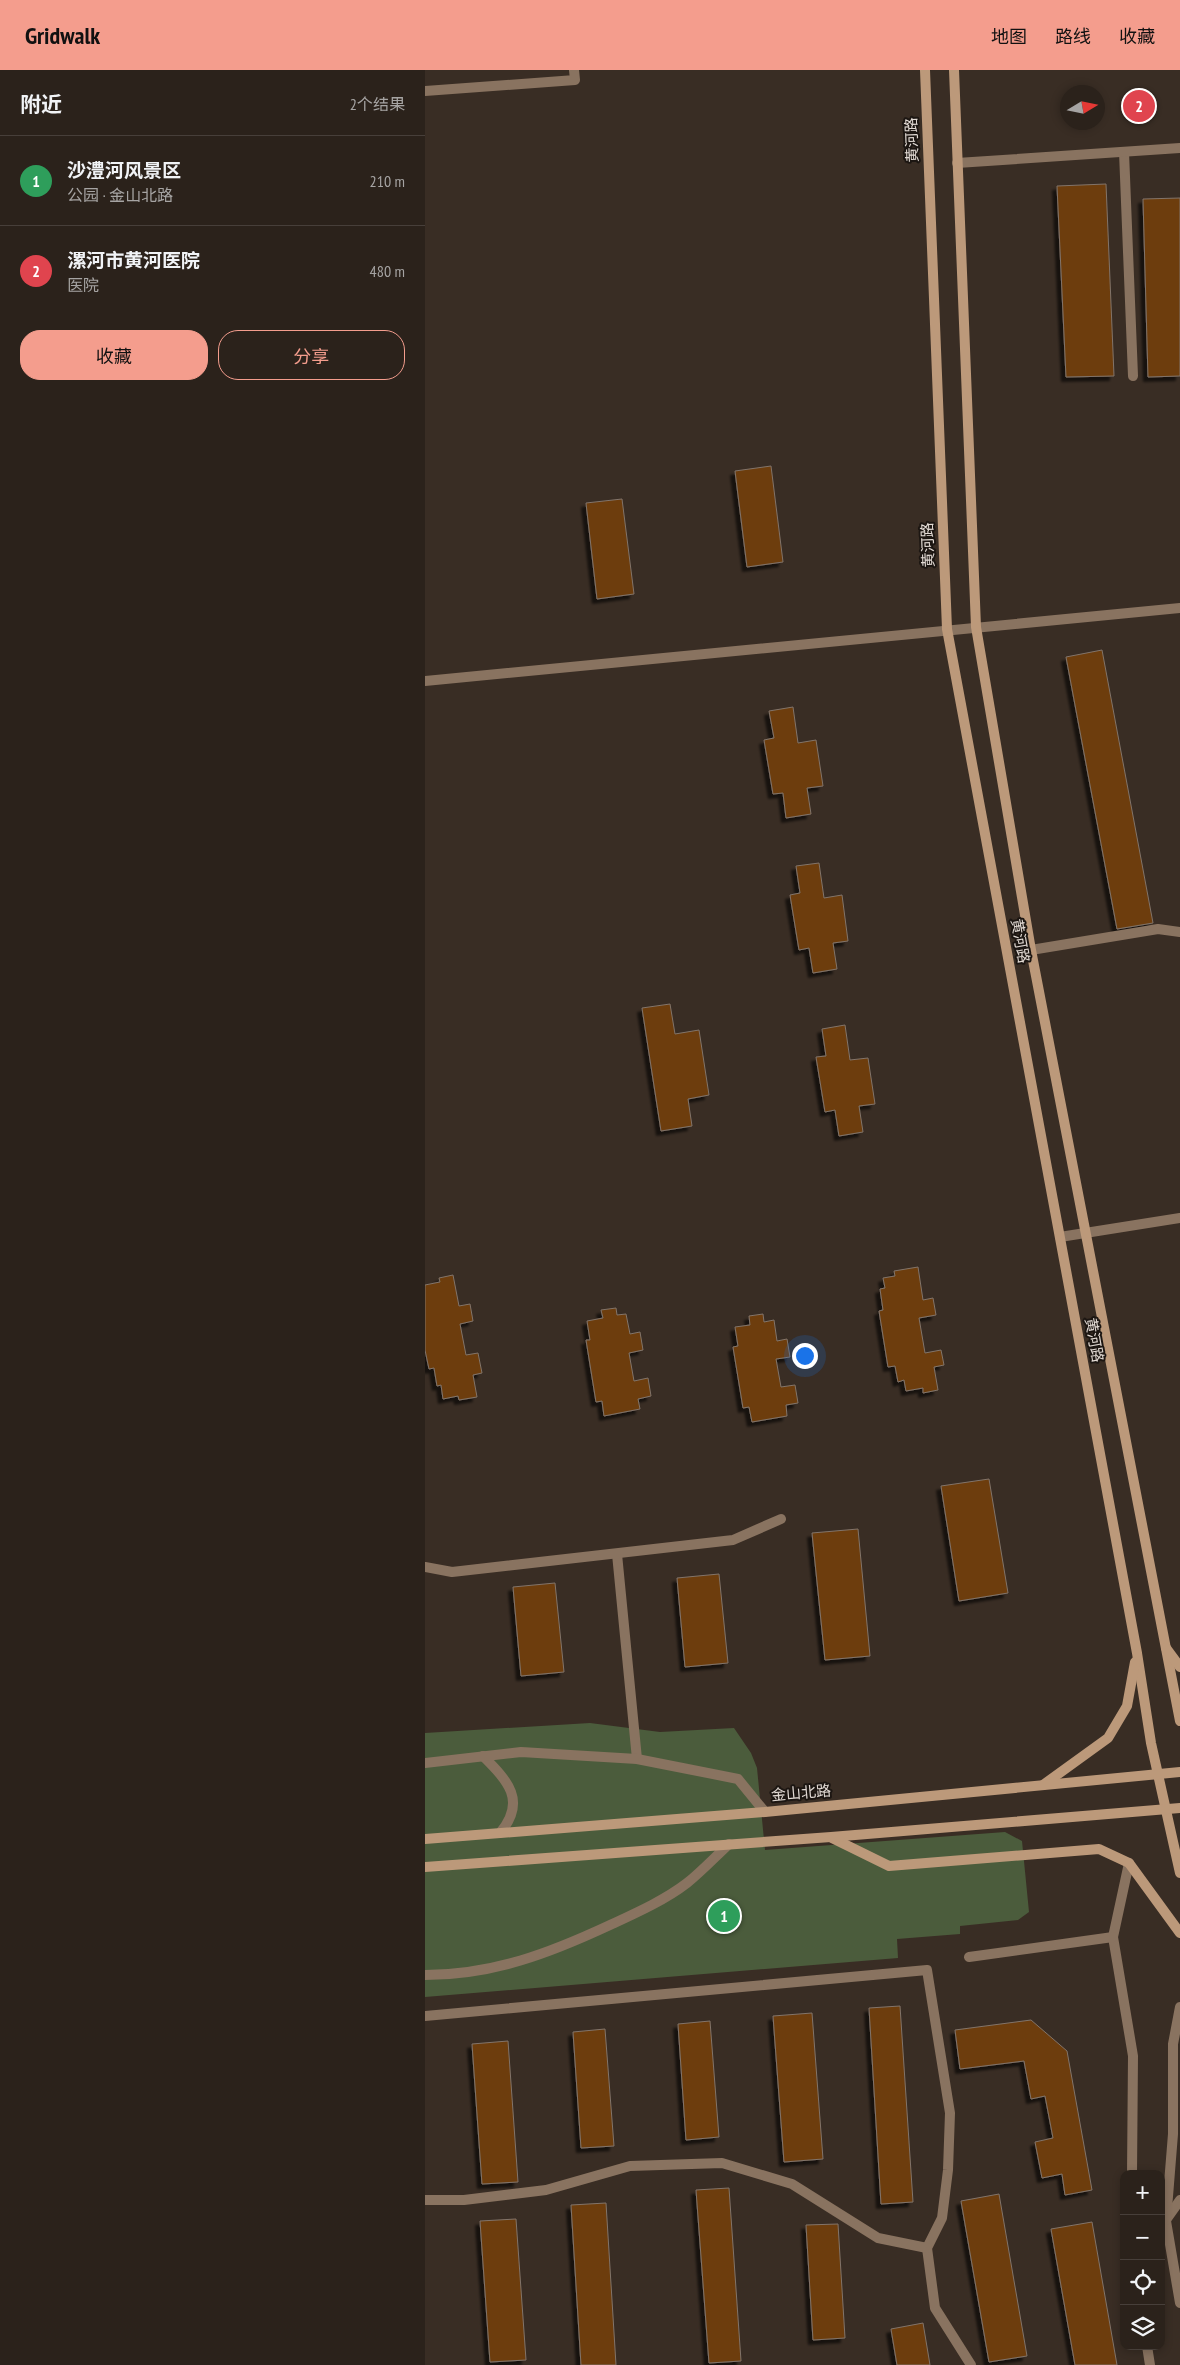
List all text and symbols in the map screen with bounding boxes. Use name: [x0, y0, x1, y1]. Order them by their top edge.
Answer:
text: Gridwalk: [25, 20, 100, 51]
text: 地图: [991, 25, 1027, 48]
text: 路线: [1055, 25, 1091, 48]
text: 收藏: [1119, 25, 1155, 48]
north arrow: [1060, 85, 1105, 130]
pin: 2: [1123, 87, 1155, 125]
text: 附近: [20, 91, 62, 118]
text: 2个结果: [350, 94, 405, 114]
street label: 黄河路: [901, 117, 922, 163]
text: 沙澧河风景区: [67, 158, 181, 182]
text: 1: [32, 171, 40, 191]
text: 210 m: [370, 171, 405, 191]
text: 公园 · 金山北路: [67, 185, 173, 205]
text: 漯河市黄河医院: [67, 248, 200, 272]
text: 2: [32, 261, 40, 281]
text: 480 m: [370, 261, 405, 281]
text: 医院: [67, 275, 99, 295]
button: 收藏: [20, 330, 208, 380]
button: 分享: [218, 330, 405, 380]
street label: 黄河路: [917, 522, 938, 568]
street label: 黄河路: [1007, 917, 1034, 965]
street label: 黄河路: [1081, 1316, 1108, 1364]
your location: [792, 1343, 818, 1369]
street label: 金山北路: [770, 1780, 832, 1805]
pin: 1: [708, 1897, 740, 1935]
map controls: [1120, 2170, 1165, 2350]
button: +: [1120, 2170, 1165, 2215]
button: −: [1120, 2215, 1165, 2260]
button: locate: [1120, 2260, 1165, 2305]
button: layers: [1120, 2305, 1165, 2350]

